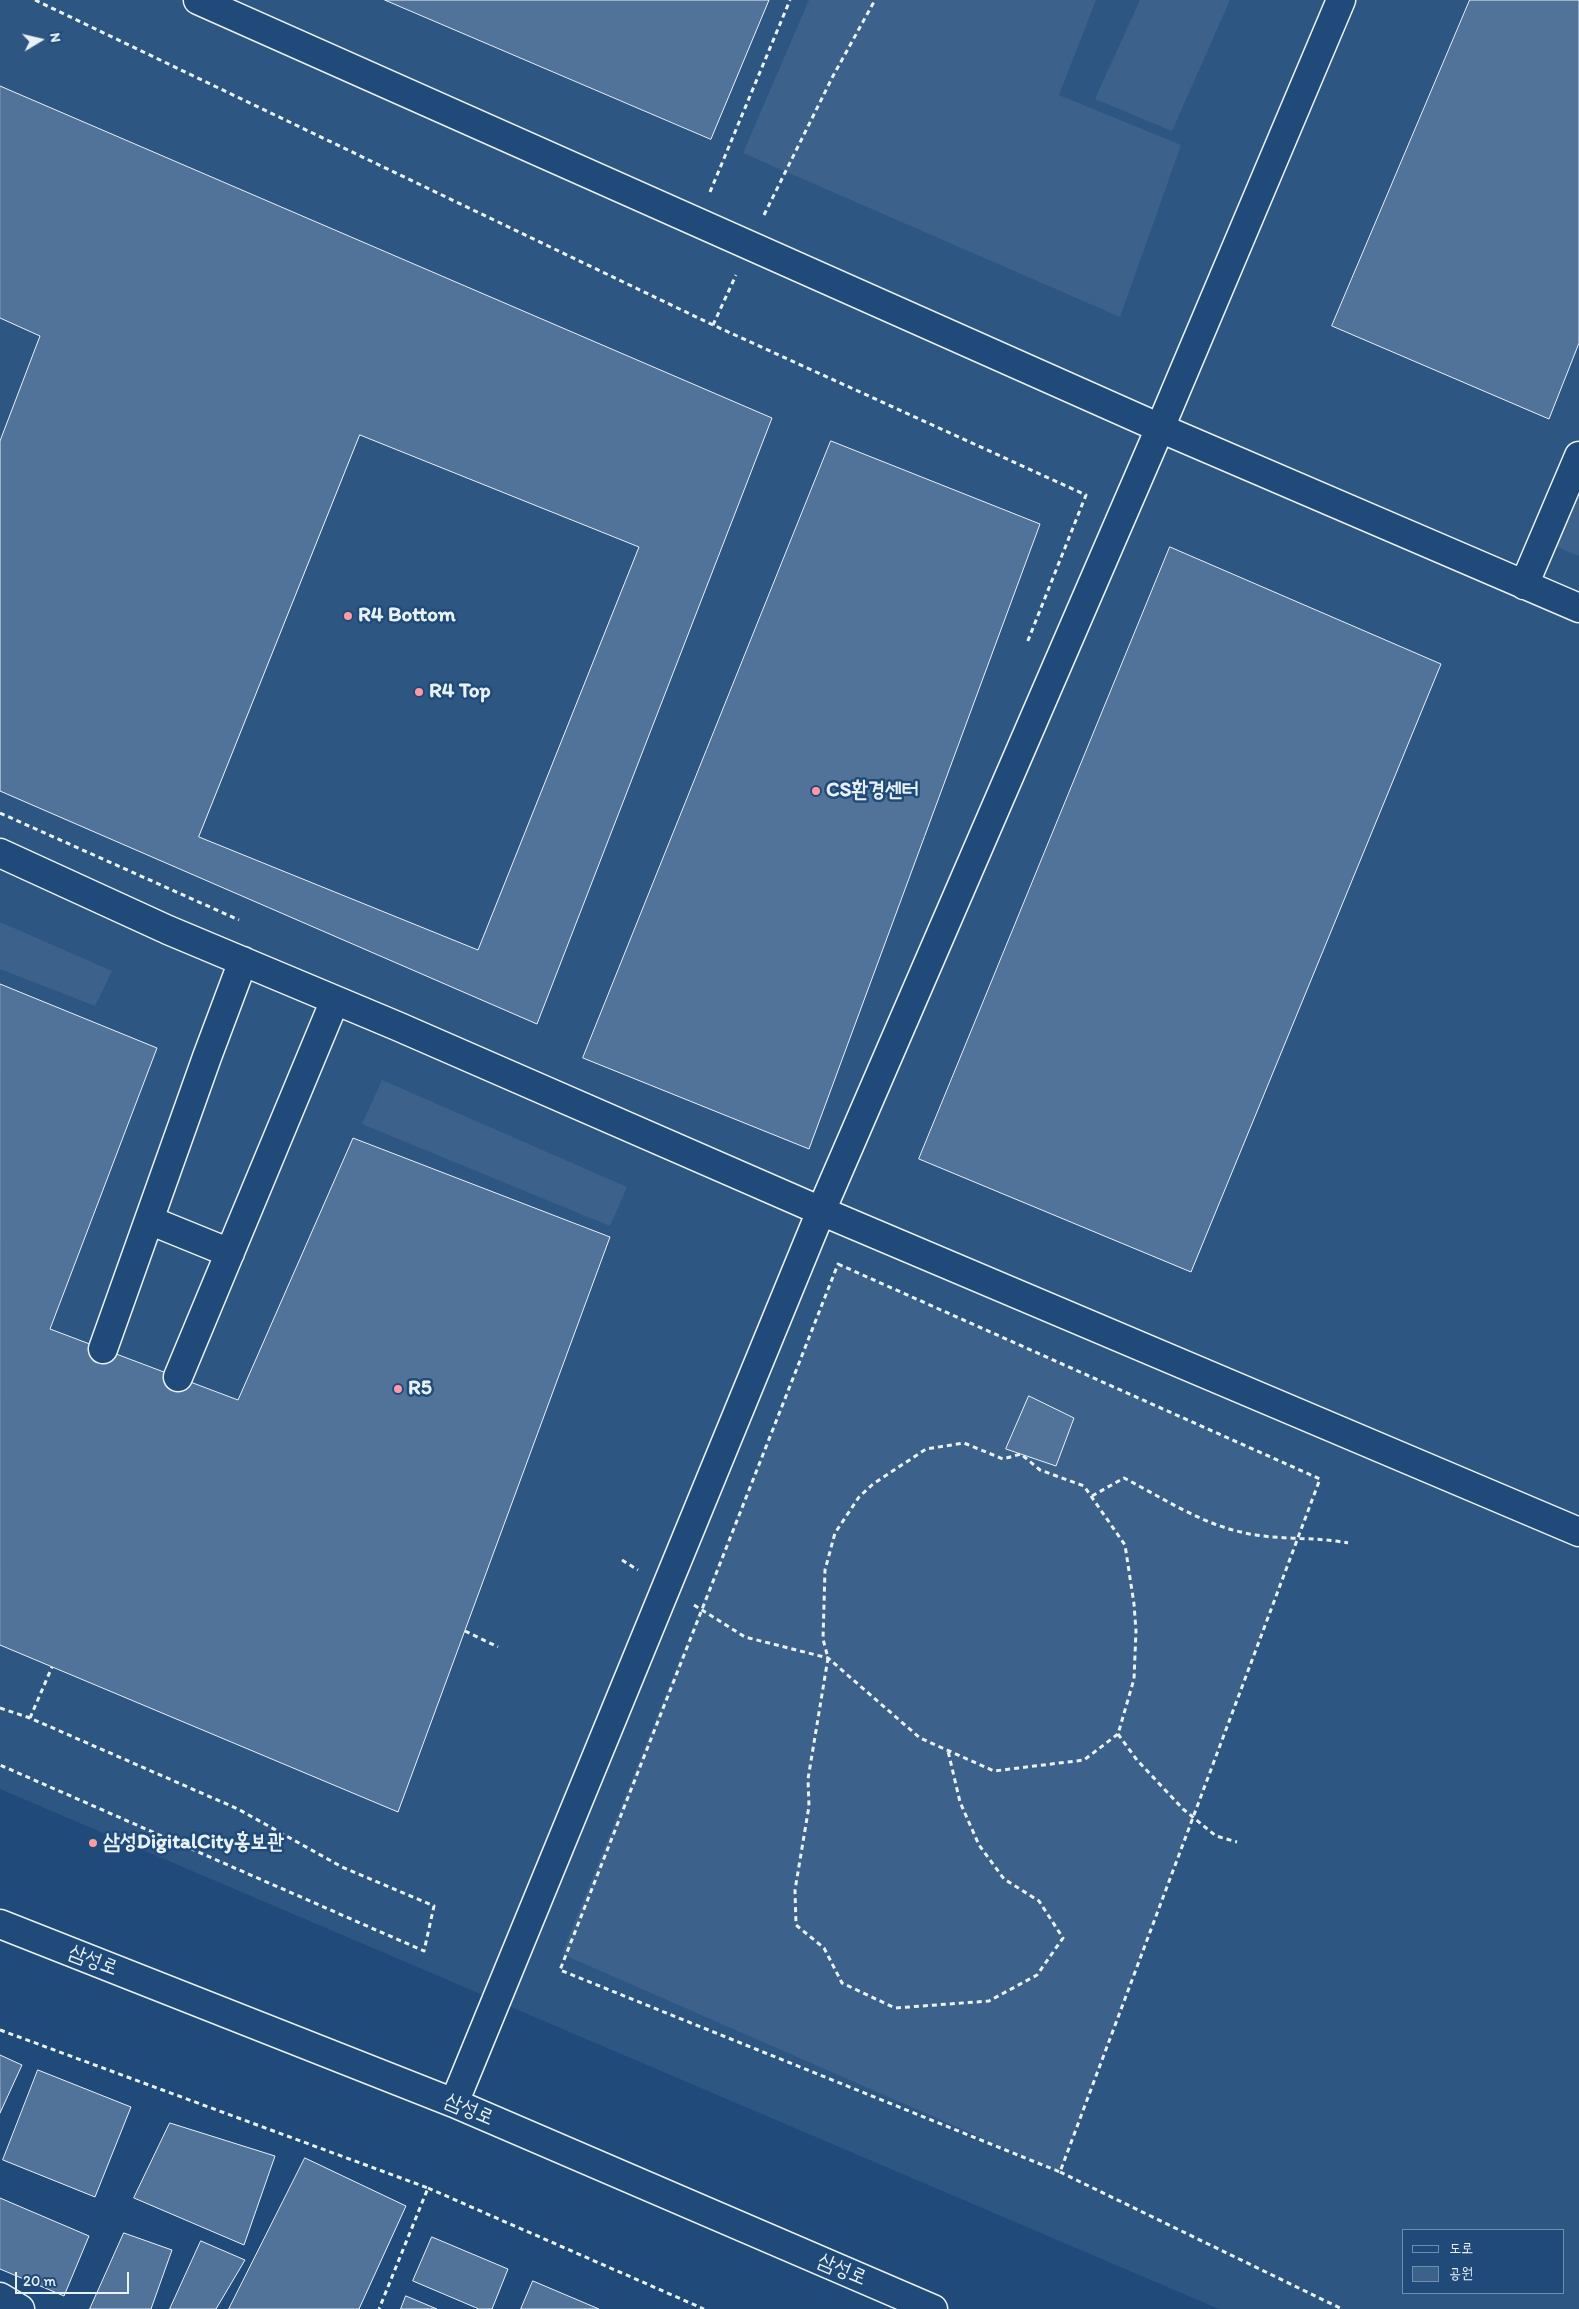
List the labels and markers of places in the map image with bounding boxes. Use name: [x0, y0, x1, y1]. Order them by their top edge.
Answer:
place label: R4 Bottom: [358, 603, 456, 629]
marker: R4 Bottom: [342, 610, 354, 622]
place label: R4 Top: [429, 679, 491, 705]
marker: R4 Top: [413, 686, 425, 698]
place label: CS환경센터: [826, 778, 919, 804]
marker: CS환경센터: [810, 785, 822, 797]
place label: R5: [408, 1376, 432, 1402]
marker: R5: [392, 1383, 404, 1395]
place label: 삼성DigitalCity홍보관: [103, 1830, 284, 1856]
marker: 삼성DigitalCity홍보관: [87, 1837, 99, 1849]

